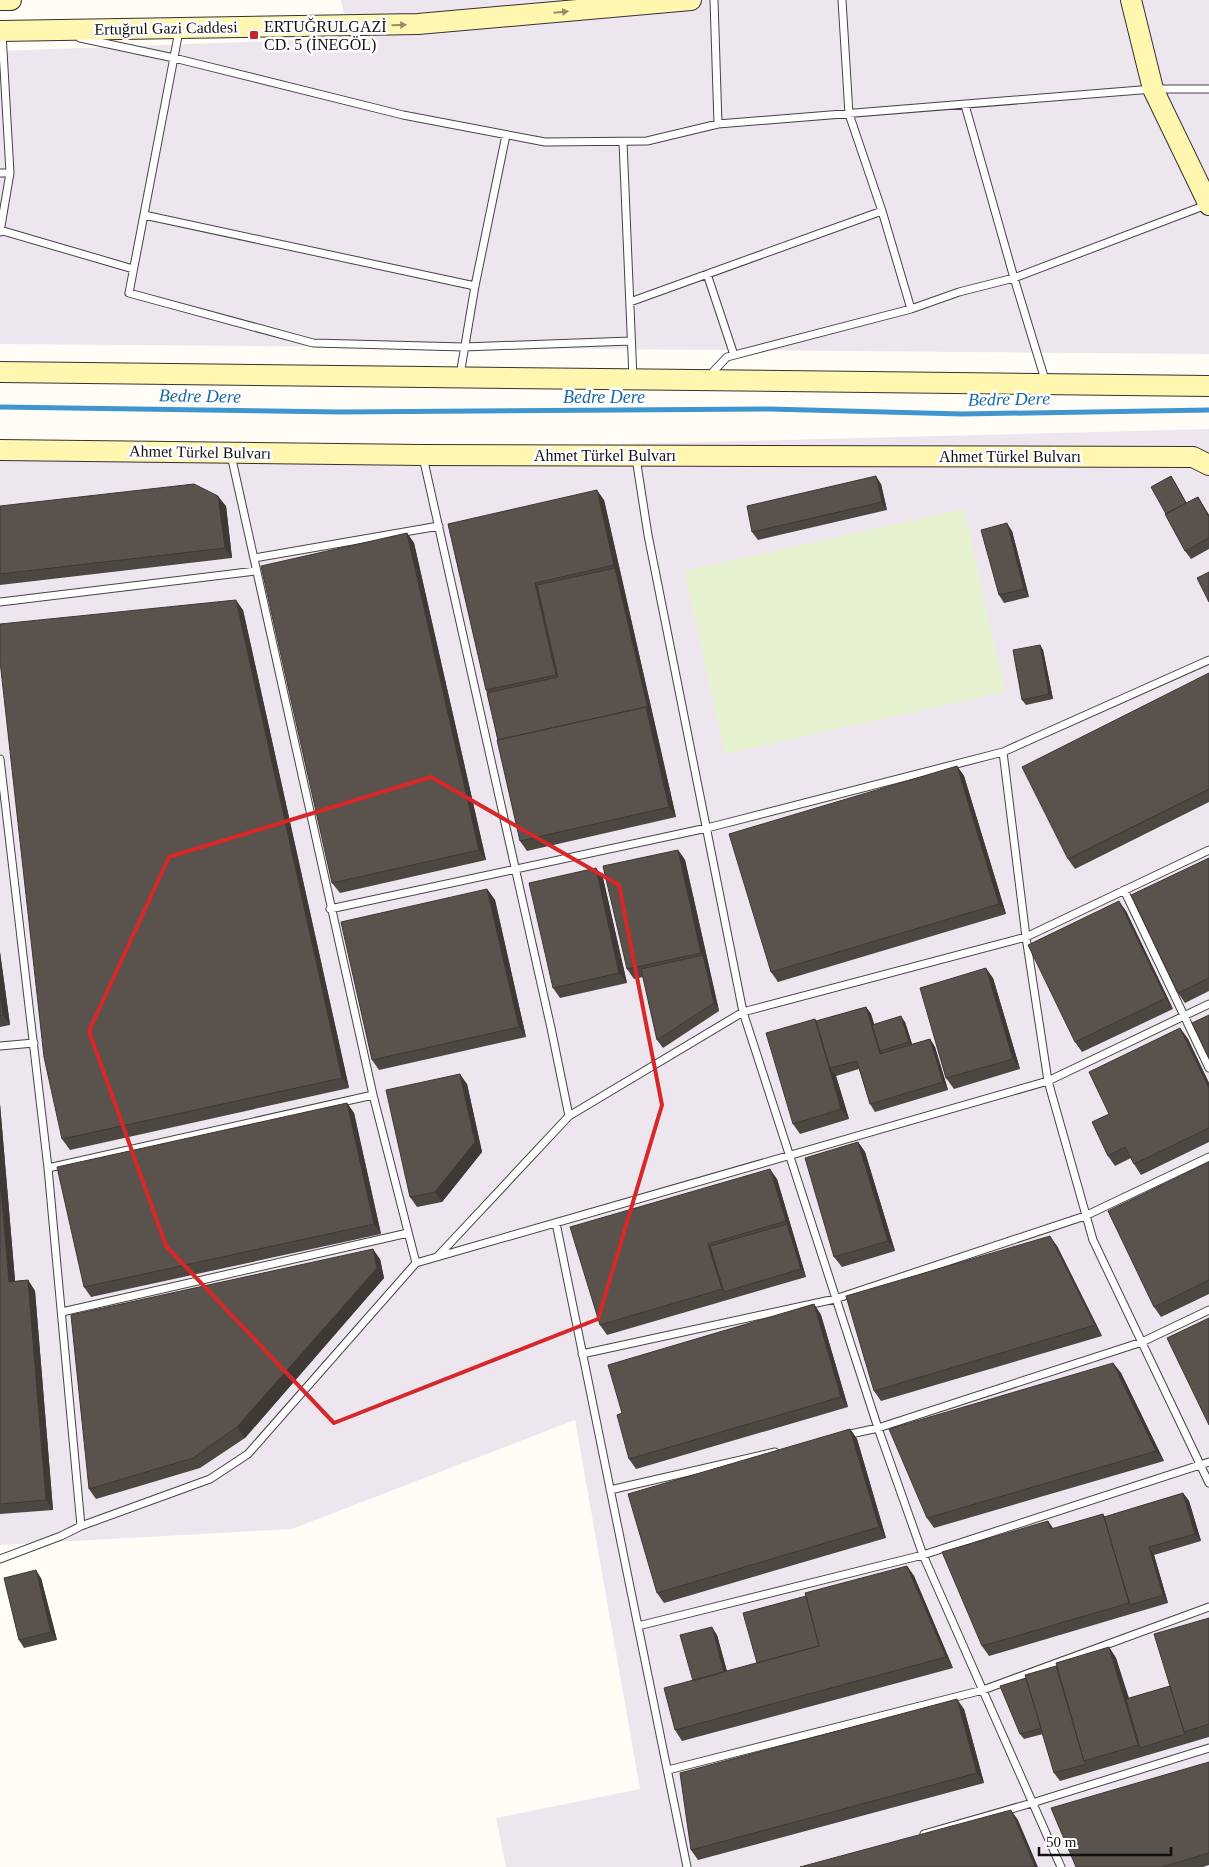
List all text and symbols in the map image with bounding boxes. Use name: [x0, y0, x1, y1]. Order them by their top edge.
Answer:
one-way arrow: [553, 7, 569, 15]
place label: ERTUĞRULGAZİ CD. 5 (İNEGÖL): [264, 17, 387, 54]
street label: Ertuğrul Gazi Caddesi: [94, 18, 238, 39]
one-way arrow: [391, 21, 407, 29]
marker: ERTUĞRULGAZİ CD. 5 (İNEGÖL): [248, 29, 260, 41]
water label: Bedre Dere: [159, 385, 241, 407]
water label: Bedre Dere: [563, 387, 645, 407]
water label: Bedre Dere: [968, 388, 1050, 410]
street label: Ahmet Türkel Bulvarı: [129, 442, 272, 462]
street label: Ahmet Türkel Bulvarı: [534, 447, 677, 464]
street label: Ahmet Türkel Bulvarı: [939, 448, 1082, 465]
scale bar: [1039, 1824, 1172, 1856]
text: 50 m: [1046, 1834, 1077, 1850]

